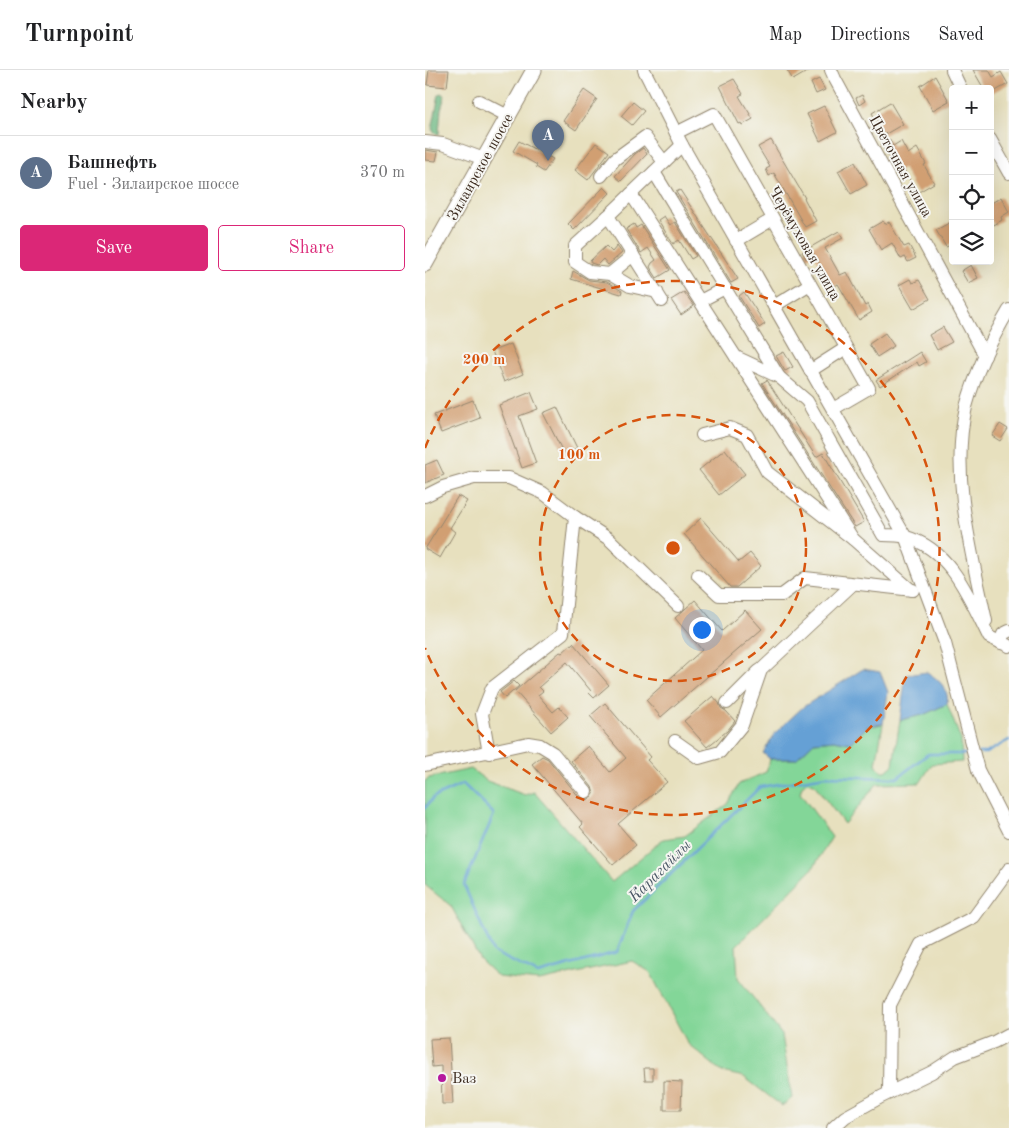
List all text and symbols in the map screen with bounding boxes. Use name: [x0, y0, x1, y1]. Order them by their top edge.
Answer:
text: Turnpoint: [25, 23, 133, 47]
text: Map: [769, 26, 802, 44]
text: Directions: [830, 26, 910, 44]
text: Saved: [938, 26, 984, 44]
map controls: [949, 85, 994, 265]
button: +: [949, 85, 994, 130]
text: Nearby: [20, 92, 88, 113]
street label: Зилаирское шоссе: [446, 112, 517, 224]
street label: Цветочная улица: [865, 113, 934, 221]
pin: A: [532, 120, 564, 161]
button: −: [949, 130, 994, 175]
text: Башнефть: [67, 154, 157, 173]
text: A: [30, 165, 42, 181]
text: 370 m: [360, 165, 405, 181]
button: locate: [949, 175, 994, 220]
text: Fuel · Зилаирское шоссе: [67, 177, 239, 193]
street label: Черёмуховая улица: [765, 184, 843, 304]
button: layers: [949, 220, 994, 265]
button: Save: [20, 225, 208, 271]
button: Share: [218, 225, 405, 271]
text: 200 m: [463, 353, 505, 368]
text: 100 m: [558, 448, 600, 463]
centre of rings: [664, 539, 682, 557]
your location: [689, 617, 715, 643]
water label: Карагайлы: [625, 837, 695, 906]
marker: Ваз: [436, 1072, 448, 1084]
place label: Ваз: [452, 1072, 476, 1087]

